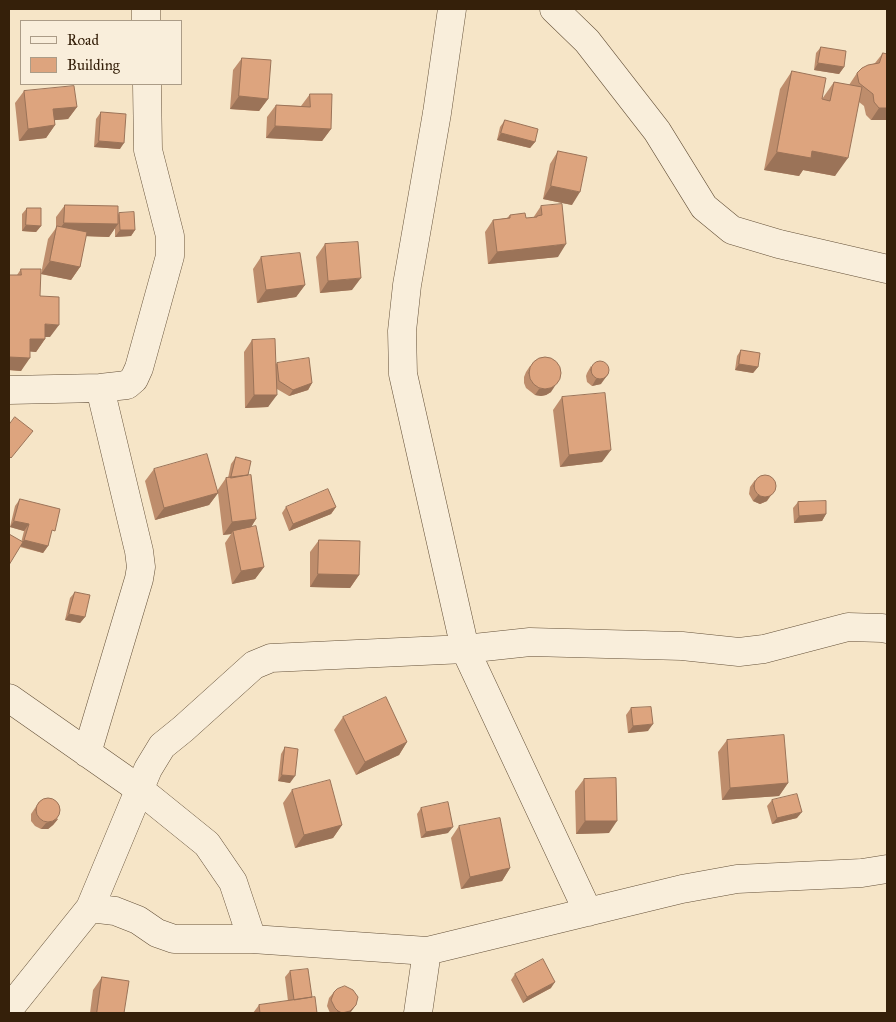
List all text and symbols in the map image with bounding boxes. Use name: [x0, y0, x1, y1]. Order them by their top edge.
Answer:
legend: [20, 20, 182, 85]
text: Road: [67, 31, 99, 49]
text: Building: [67, 56, 120, 74]

